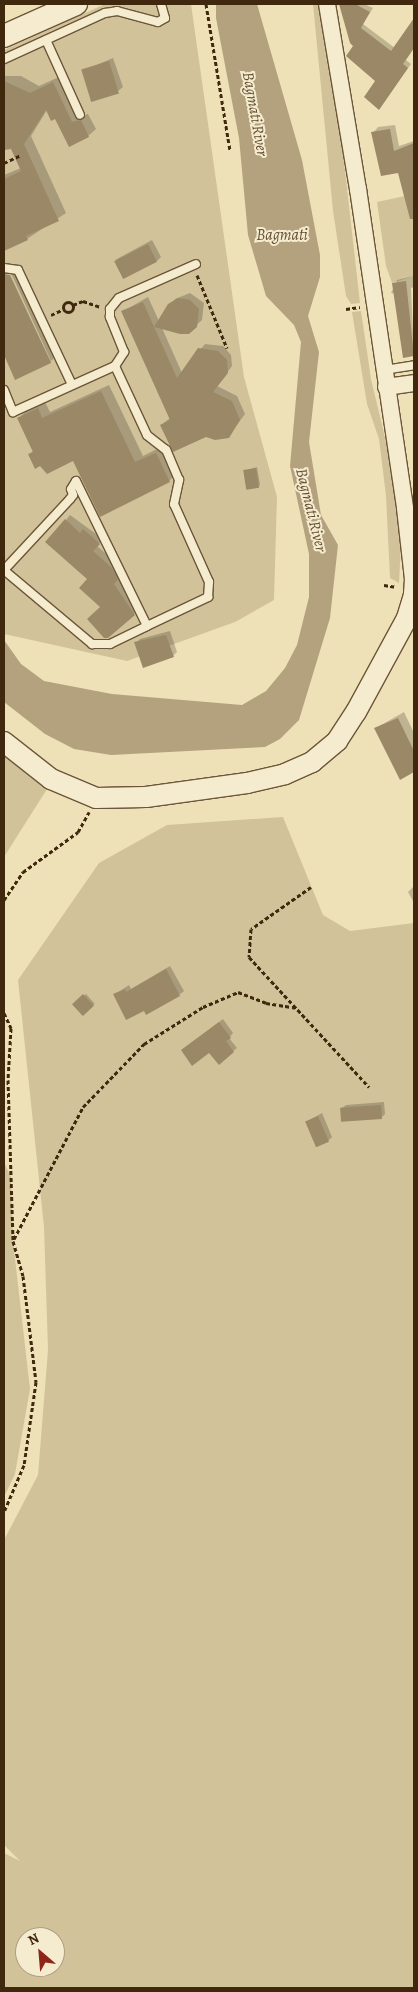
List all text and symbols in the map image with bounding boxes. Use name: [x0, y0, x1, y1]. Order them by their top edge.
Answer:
water label: Bagmati River: [238, 70, 272, 158]
water label: Bagmati: [256, 225, 308, 245]
water label: Bagmati River: [291, 466, 331, 554]
north arrow: [15, 1927, 65, 1977]
text: N: [25, 1928, 42, 1950]

